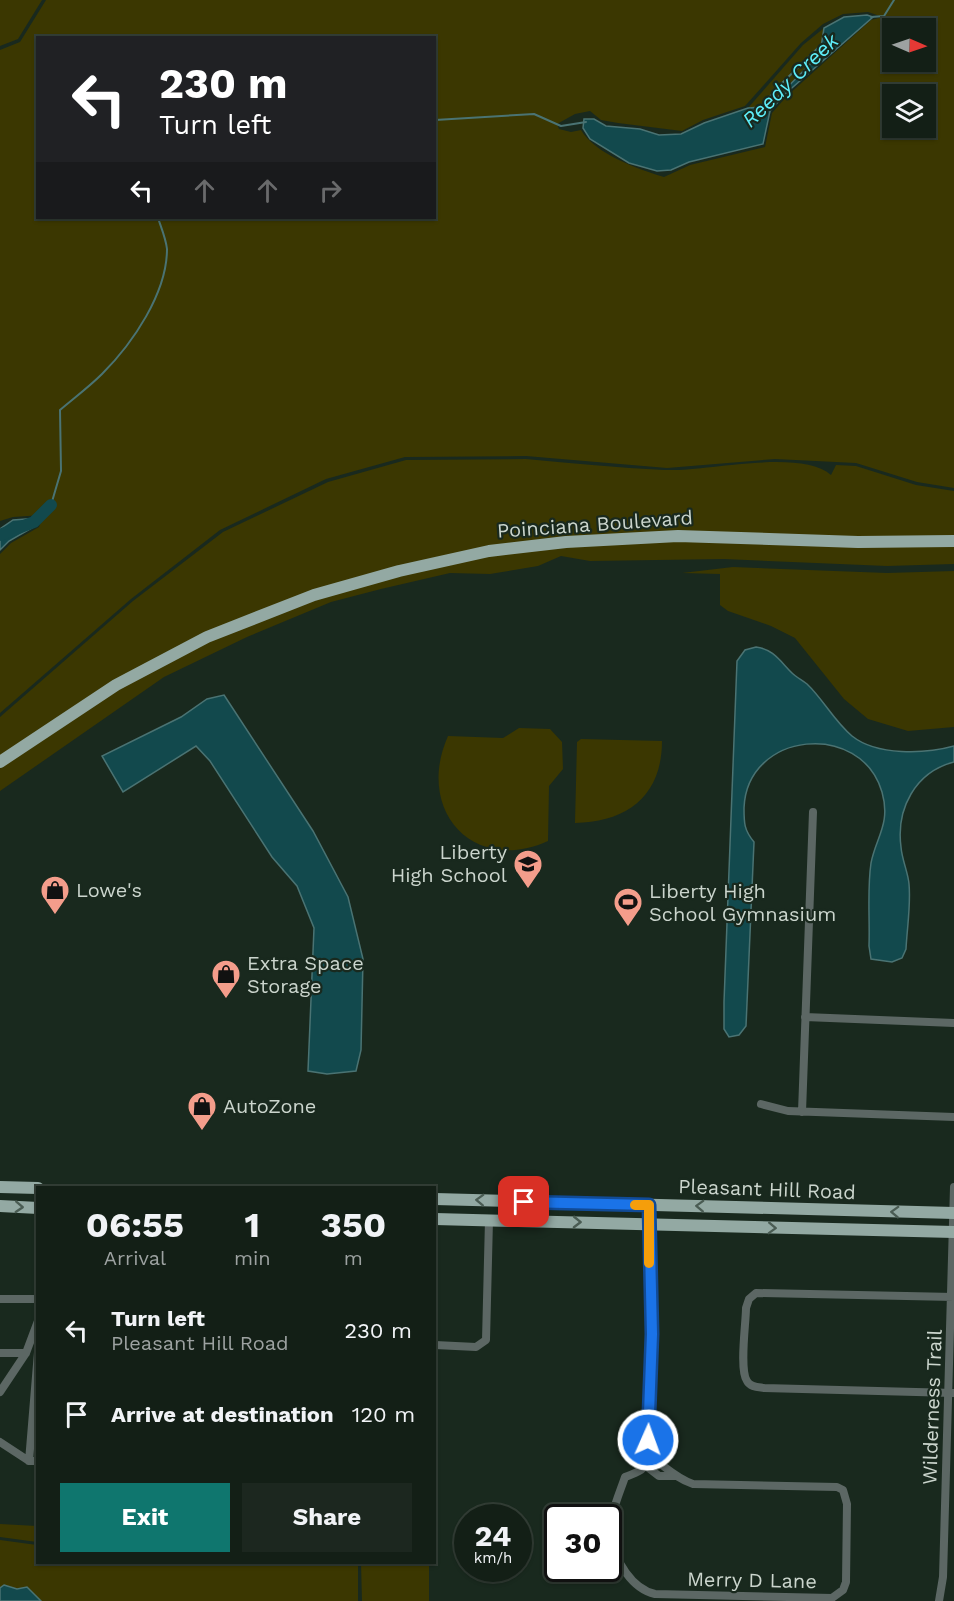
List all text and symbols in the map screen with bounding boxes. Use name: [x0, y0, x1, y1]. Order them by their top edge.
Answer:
north arrow: [882, 18, 936, 72]
map controls: [882, 18, 936, 138]
water label: Reedy Creek: [737, 27, 844, 132]
text: 230 m: [159, 59, 288, 108]
icon: left: [60, 60, 138, 138]
button: layers: [882, 84, 936, 138]
text: Turn left: [159, 109, 271, 141]
icon: left: [125, 174, 158, 207]
icon: ahead: [188, 174, 221, 207]
icon: ahead: [251, 174, 284, 207]
icon: right: [314, 174, 347, 207]
street label: Poinciana Boulevard: [496, 505, 694, 543]
place label: Liberty High School: [391, 840, 508, 887]
school or university icon: Liberty High School: [512, 848, 544, 890]
shop icon: Lowe's: [39, 874, 71, 916]
place label: Lowe's: [76, 878, 142, 902]
place label: Liberty High School Gymnasium: [649, 879, 836, 926]
sports icon: Liberty High School Gymnasium: [612, 886, 644, 928]
place label: Extra Space Storage: [247, 951, 364, 998]
shop icon: Extra Space Storage: [210, 958, 242, 1000]
shop icon: AutoZone: [186, 1090, 218, 1132]
place label: AutoZone: [223, 1094, 316, 1118]
street label: Pleasant Hill Road: [678, 1174, 856, 1204]
pin: [498, 1176, 549, 1227]
icon: arrive: [507, 1185, 540, 1218]
one-way arrow: [475, 1194, 484, 1207]
one-way arrow: [695, 1200, 704, 1213]
one-way arrow: [14, 1201, 23, 1214]
text: 06:55: [86, 1204, 184, 1246]
text: 1: [245, 1204, 260, 1246]
text: 350: [321, 1204, 386, 1246]
one-way arrow: [890, 1205, 899, 1218]
one-way arrow: [573, 1216, 582, 1229]
one-way arrow: [768, 1221, 777, 1234]
text: Arrival: [104, 1246, 166, 1270]
text: min: [234, 1246, 271, 1270]
text: m: [344, 1246, 363, 1270]
text: Turn left: [111, 1306, 205, 1331]
icon: left: [60, 1314, 93, 1347]
text: 230 m: [344, 1318, 412, 1343]
street label: Wilderness Trail: [917, 1329, 947, 1485]
text: Pleasant Hill Road: [111, 1331, 289, 1355]
icon: arrive: [60, 1398, 93, 1431]
text: Arrive at destination: [111, 1402, 334, 1427]
text: 120 m: [352, 1402, 415, 1427]
position arrow: [616, 1408, 680, 1472]
button: Exit: [60, 1483, 230, 1552]
button: Share: [242, 1483, 412, 1552]
speed limit sign: 30: [544, 1504, 622, 1582]
text: 24: [475, 1518, 511, 1553]
text: km/h: [474, 1549, 512, 1567]
street label: Merry D Lane: [687, 1567, 817, 1593]

